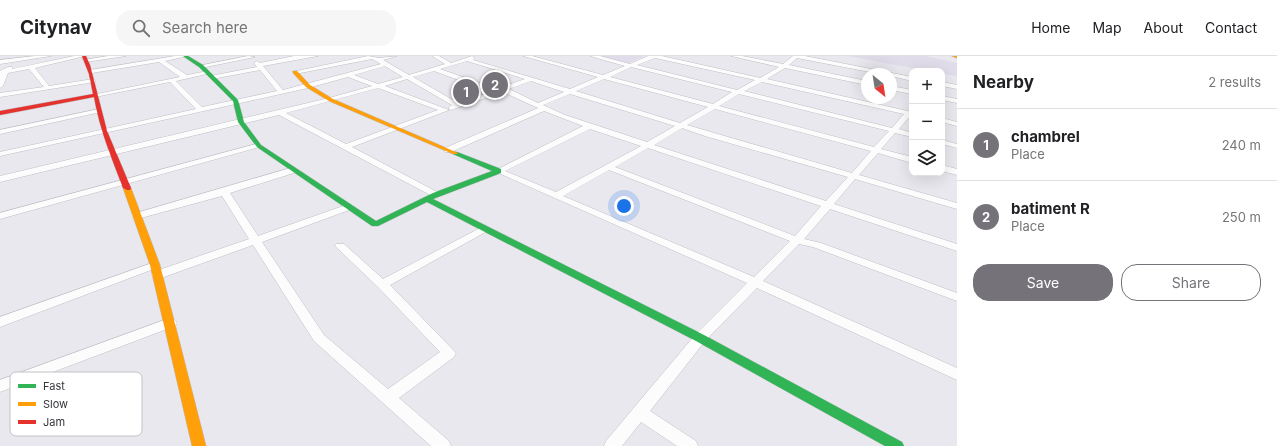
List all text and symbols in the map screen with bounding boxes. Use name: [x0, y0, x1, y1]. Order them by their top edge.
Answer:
search box: [116, 10, 396, 46]
text: Citynav: [20, 16, 92, 39]
icon: search: [130, 17, 152, 39]
text: Search here: [162, 18, 248, 37]
text: Home: [1031, 19, 1070, 36]
text: Map: [1092, 19, 1122, 36]
text: About: [1144, 19, 1183, 36]
text: Contact: [1205, 19, 1257, 36]
north arrow: [861, 68, 897, 104]
map controls: [909, 68, 945, 176]
button: +: [909, 68, 945, 104]
pin: 2: [482, 70, 508, 100]
text: Nearby: [973, 72, 1034, 92]
text: 2 results: [1208, 74, 1261, 90]
pin: 1: [453, 77, 479, 107]
button: −: [909, 104, 945, 140]
text: chambrel: [1011, 127, 1080, 146]
text: 1: [983, 137, 989, 153]
text: 240 m: [1222, 137, 1261, 153]
button: layers: [909, 140, 945, 176]
text: Place: [1011, 146, 1045, 162]
your location: [614, 196, 634, 216]
text: batiment R: [1011, 199, 1090, 218]
text: 2: [982, 209, 990, 225]
text: 250 m: [1222, 209, 1261, 225]
text: Place: [1011, 218, 1045, 234]
button: Save: [973, 264, 1113, 301]
button: Share: [1121, 264, 1261, 301]
legend: [10, 372, 142, 436]
text: Fast: [43, 379, 65, 393]
text: Slow: [43, 397, 68, 411]
text: Jam: [43, 415, 65, 429]

